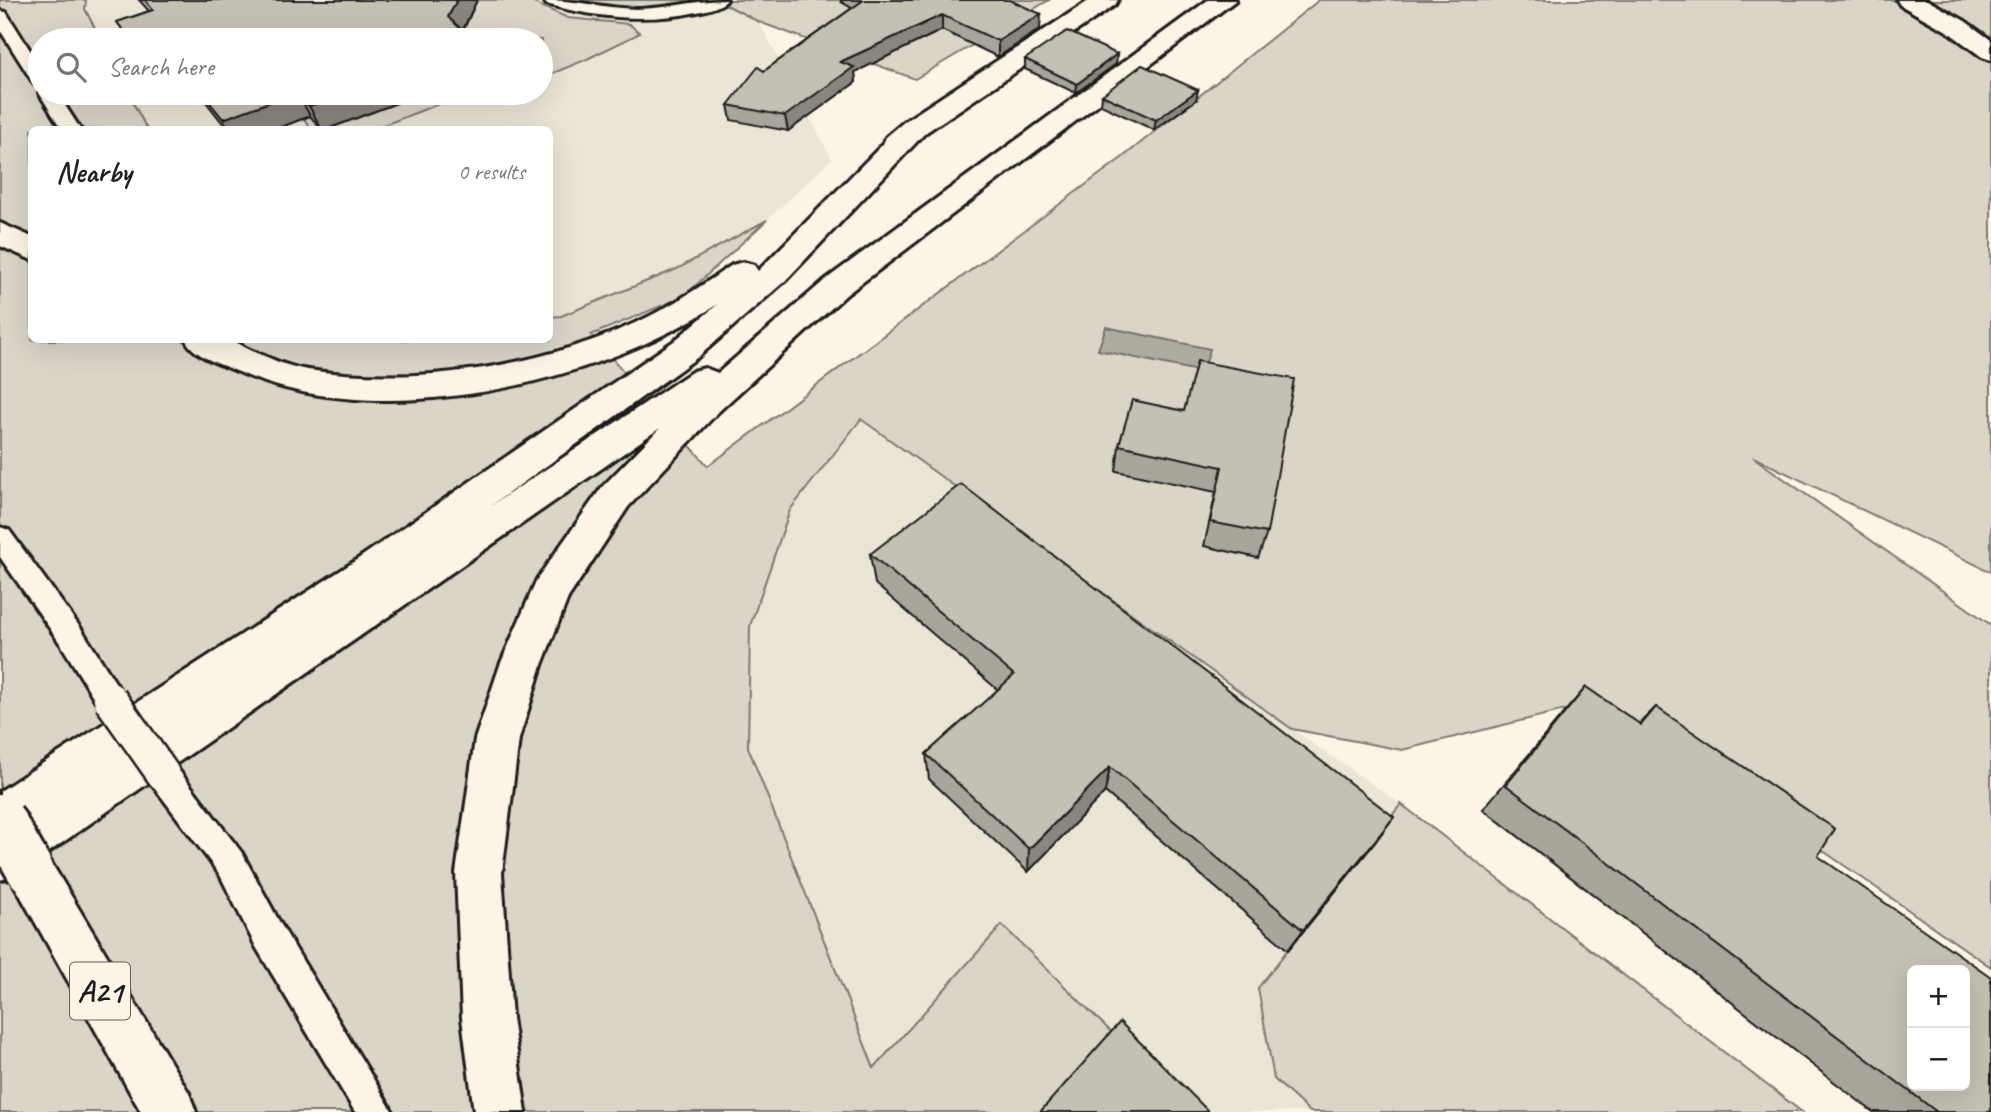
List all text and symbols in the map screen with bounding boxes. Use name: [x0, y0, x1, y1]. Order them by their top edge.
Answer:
search box: [28, 28, 553, 105]
icon: search: [52, 48, 90, 86]
text: Search here: [108, 50, 214, 83]
text: Nearby: [56, 153, 132, 191]
text: 0 results: [458, 157, 525, 186]
road number: A21: [70, 962, 130, 1020]
map controls: [1907, 965, 1970, 1091]
button: +: [1907, 965, 1970, 1028]
button: −: [1907, 1028, 1970, 1091]

